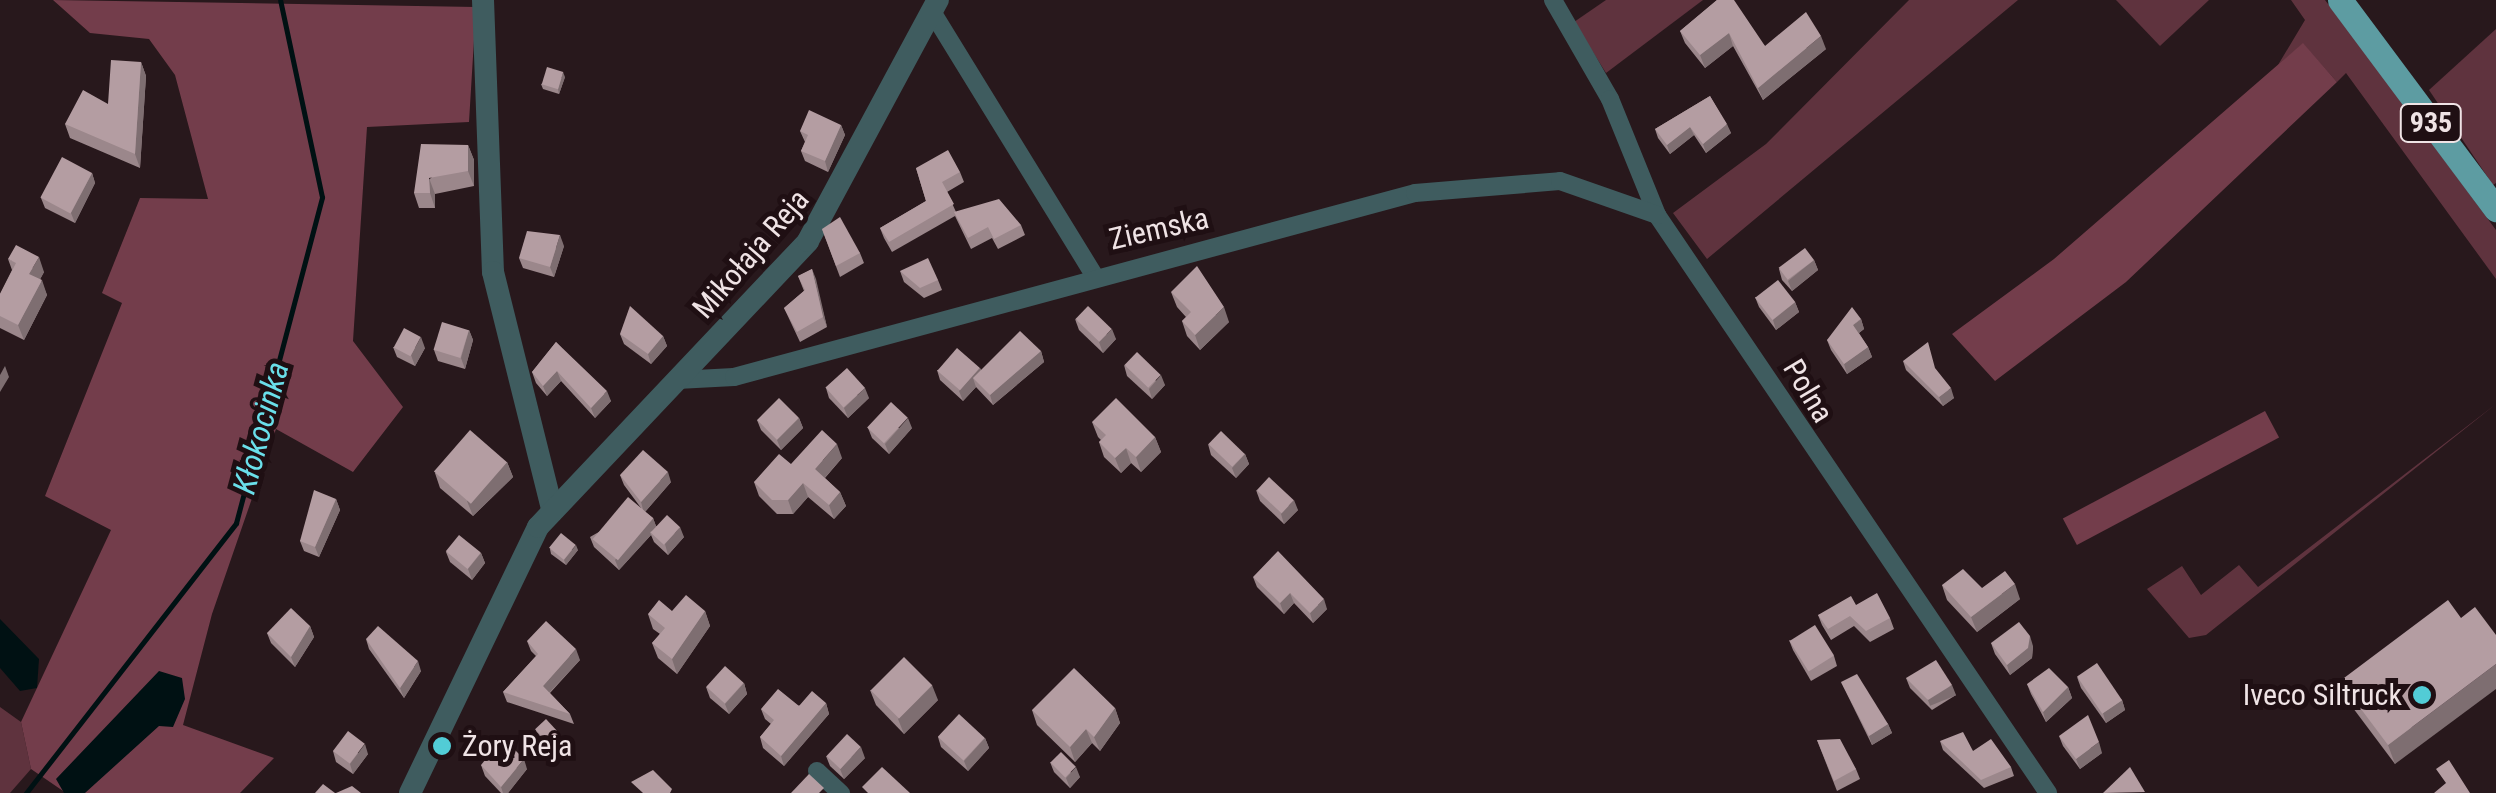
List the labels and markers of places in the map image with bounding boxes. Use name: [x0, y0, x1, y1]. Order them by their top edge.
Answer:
place label: Iveco Siltruck: [2243, 677, 2402, 713]
marker: Iveco Siltruck: [2411, 684, 2433, 706]
place label: Żory Reja: [462, 728, 572, 764]
marker: Żory Reja: [431, 735, 453, 757]

